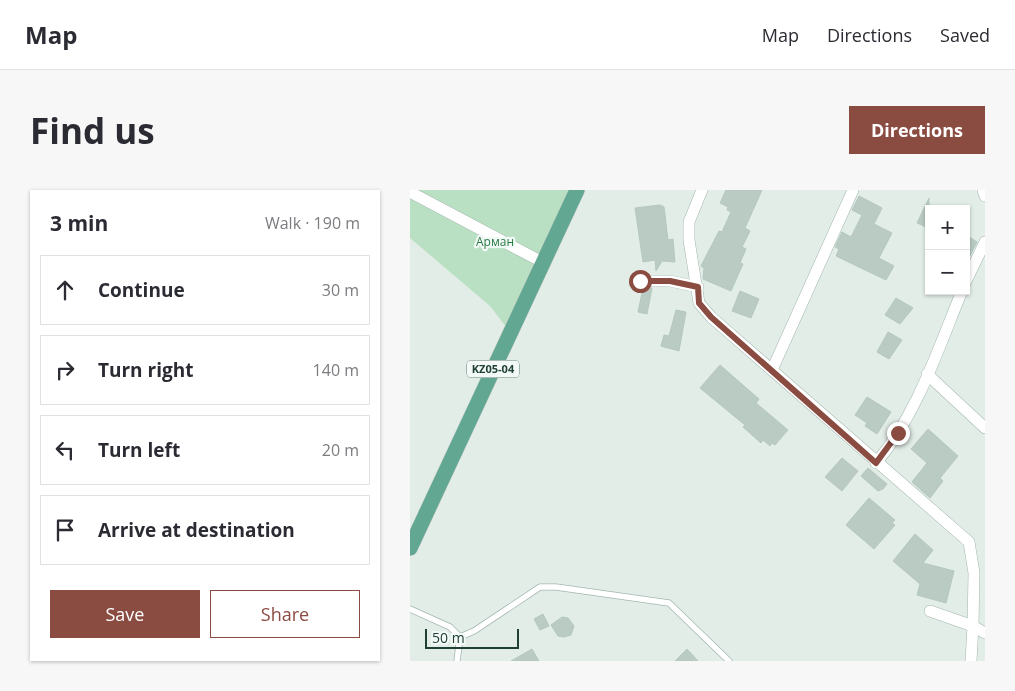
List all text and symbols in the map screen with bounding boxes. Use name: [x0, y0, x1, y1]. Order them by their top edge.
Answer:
text: Map: [25, 18, 77, 51]
text: Map: [762, 23, 799, 47]
text: Directions: [827, 23, 912, 47]
text: Saved: [940, 23, 990, 47]
button: Directions: [849, 106, 985, 154]
text: Find us: [30, 107, 155, 154]
map controls: [925, 205, 970, 295]
button: +: [925, 205, 970, 250]
text: 3 min: [50, 209, 108, 237]
text: Walk · 190 m: [265, 212, 360, 234]
park label: Арман: [476, 233, 514, 250]
button: −: [925, 250, 970, 295]
route start: [629, 270, 652, 293]
icon: ahead: [51, 276, 79, 304]
text: Continue: [98, 277, 185, 303]
text: 30 m: [322, 279, 359, 301]
icon: right: [51, 356, 79, 384]
text: Turn right: [98, 357, 193, 383]
text: 140 m: [313, 359, 359, 381]
road number: KZ05-04: [467, 360, 519, 378]
route end: [887, 422, 910, 445]
icon: left: [51, 436, 79, 464]
text: Turn left: [98, 437, 180, 463]
text: 20 m: [322, 439, 359, 461]
icon: arrive: [51, 516, 79, 544]
text: Arrive at destination: [98, 517, 295, 543]
button: Save: [50, 590, 200, 638]
button: Share: [210, 590, 360, 638]
scale bar: [425, 626, 519, 649]
text: 50 m: [432, 628, 465, 647]

